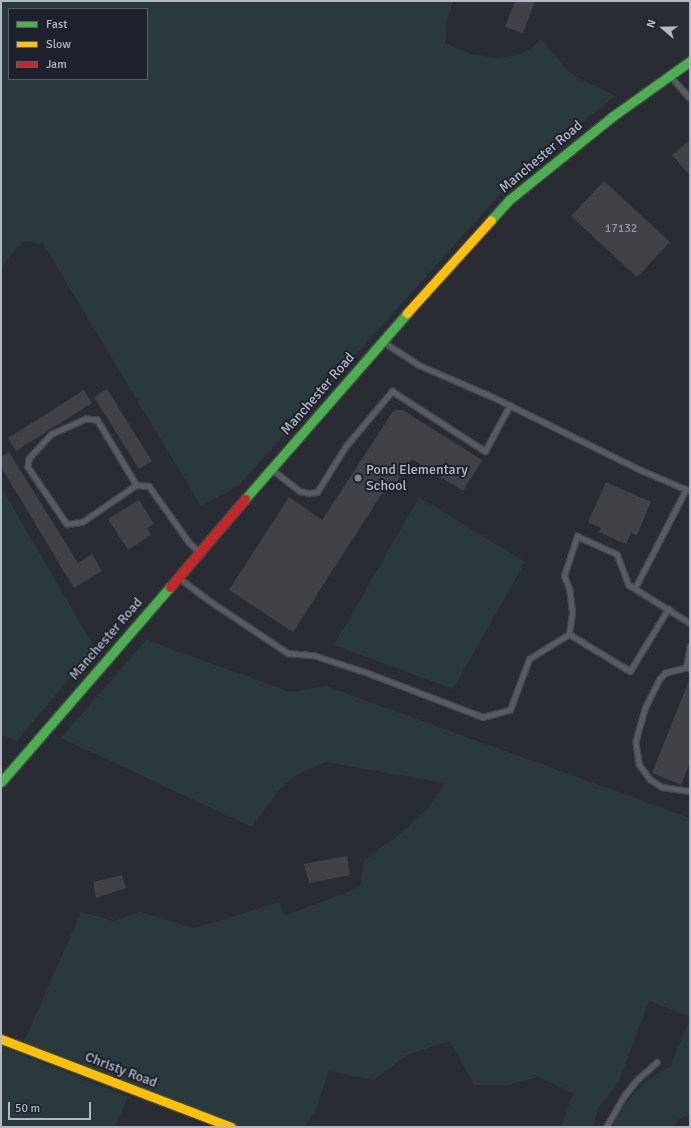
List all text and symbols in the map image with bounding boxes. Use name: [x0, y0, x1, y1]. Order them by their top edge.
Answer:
legend: [8, 8, 148, 80]
north arrow: [643, 8, 683, 48]
text: Fast: [46, 17, 67, 32]
text: N: [644, 18, 659, 30]
text: Slow: [46, 37, 71, 52]
text: Jam: [46, 57, 67, 72]
street label: Manchester Road: [496, 117, 586, 197]
house number: 17132: [605, 222, 637, 236]
street label: Manchester Road: [278, 349, 358, 439]
place label: Pond Elementary School: [366, 462, 468, 494]
marker: Pond Elementary School: [353, 473, 363, 483]
street label: Manchester Road: [66, 594, 146, 684]
street label: Christy Road: [83, 1049, 159, 1091]
scale bar: [10, 1094, 93, 1120]
text: 50 m: [15, 1101, 40, 1116]

